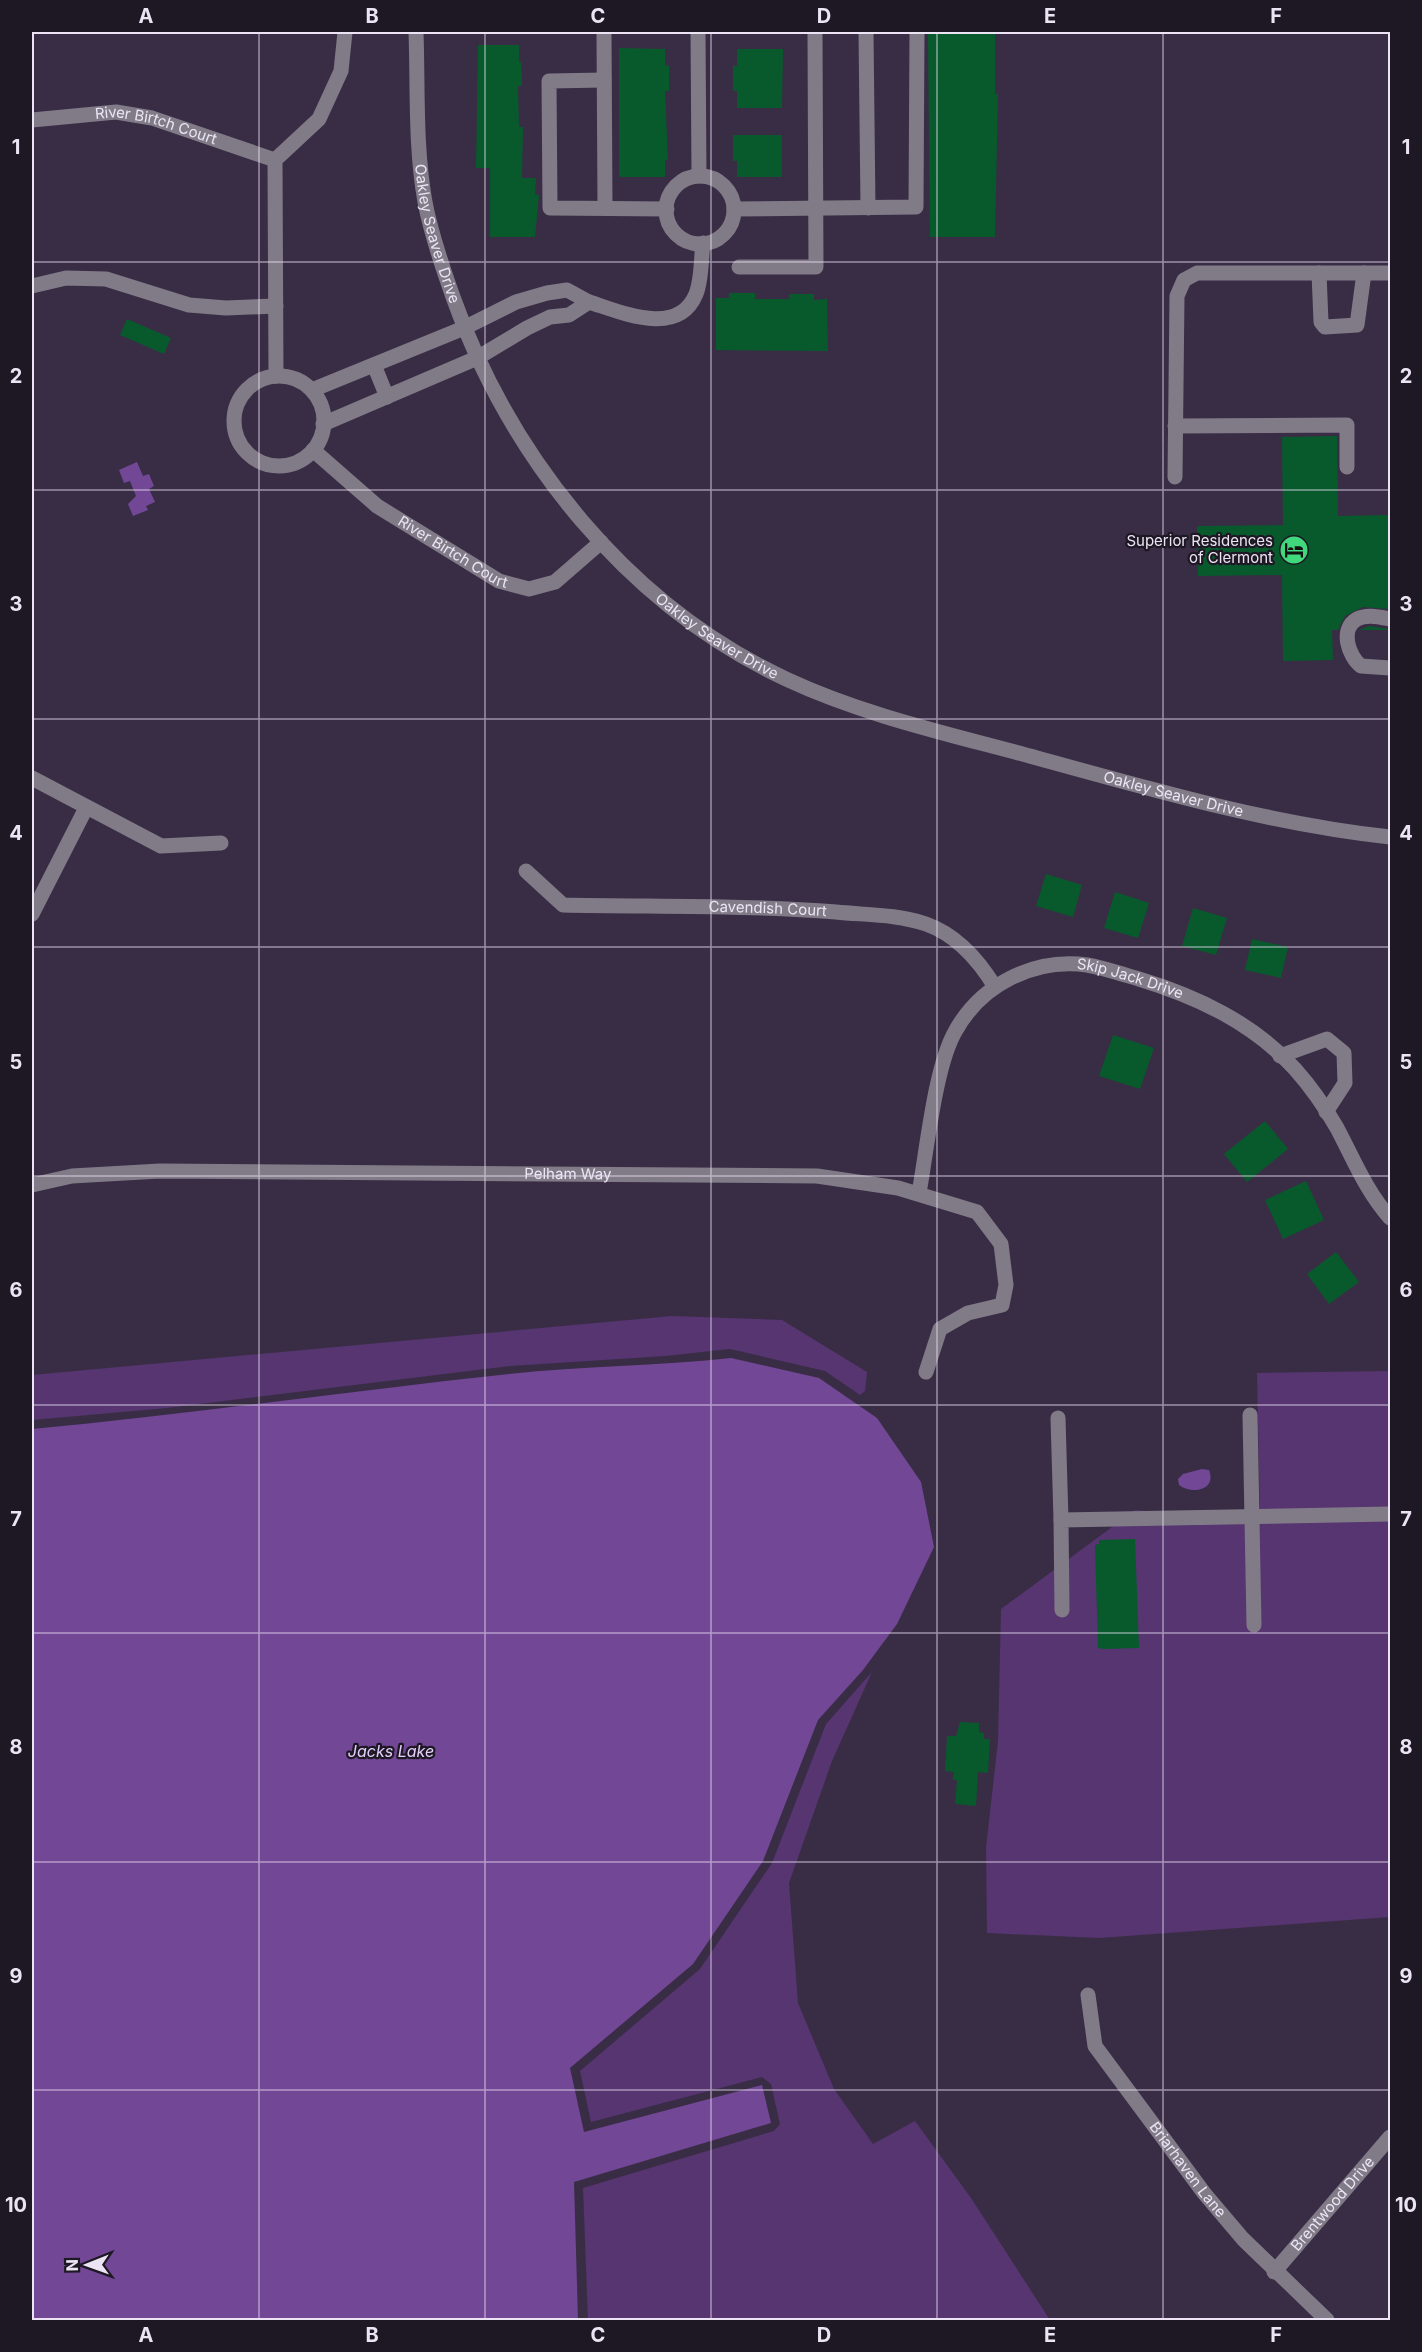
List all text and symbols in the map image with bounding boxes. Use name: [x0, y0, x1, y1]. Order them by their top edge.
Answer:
text: A: [139, 4, 154, 28]
text: B: [365, 4, 379, 28]
text: C: [591, 4, 605, 28]
text: D: [817, 4, 831, 28]
text: E: [1044, 4, 1056, 28]
text: F: [1270, 4, 1282, 28]
street label: River Birtch Court: [94, 102, 220, 148]
text: 1: [12, 135, 20, 159]
text: 1: [1402, 135, 1410, 159]
street label: Oakley Seaver Drive: [411, 163, 465, 306]
text: 2: [10, 364, 22, 388]
text: 2: [1400, 364, 1412, 388]
street label: River Birtch Court: [395, 511, 510, 592]
place label: Superior Residences of Clermont: [1126, 531, 1273, 567]
hotel icon: Superior Residences of Clermont: [1278, 534, 1310, 566]
street label: Oakley Seaver Drive: [652, 589, 782, 683]
text: 3: [10, 592, 22, 616]
text: 3: [1400, 592, 1412, 616]
street label: Oakley Seaver Drive: [1101, 767, 1245, 821]
text: 4: [9, 821, 23, 845]
text: 4: [1399, 821, 1413, 845]
street label: Cavendish Court: [708, 897, 828, 920]
street label: Skip Jack Drive: [1076, 954, 1186, 1003]
text: 5: [10, 1050, 22, 1074]
text: 5: [1400, 1050, 1412, 1074]
street label: Pelham Way: [524, 1164, 612, 1183]
text: 6: [10, 1278, 23, 1302]
text: 6: [1400, 1278, 1413, 1302]
text: 7: [10, 1507, 22, 1531]
text: 7: [1400, 1507, 1412, 1531]
text: 8: [9, 1735, 23, 1759]
text: 8: [1399, 1735, 1413, 1759]
water label: Jacks Lake: [348, 1741, 434, 1761]
text: 9: [10, 1964, 23, 1988]
text: 9: [1400, 1964, 1413, 1988]
street label: Briarhaven Lane: [1145, 2118, 1230, 2221]
street label: Brentwood Drive: [1286, 2152, 1378, 2255]
text: 10: [5, 2193, 27, 2217]
text: 10: [1395, 2193, 1417, 2217]
north arrow: [57, 2235, 117, 2295]
text: N: [62, 2259, 82, 2272]
text: A: [139, 2323, 154, 2347]
text: B: [365, 2323, 379, 2347]
text: C: [591, 2323, 605, 2347]
text: D: [817, 2323, 831, 2347]
text: E: [1044, 2323, 1056, 2347]
text: F: [1270, 2323, 1282, 2347]

